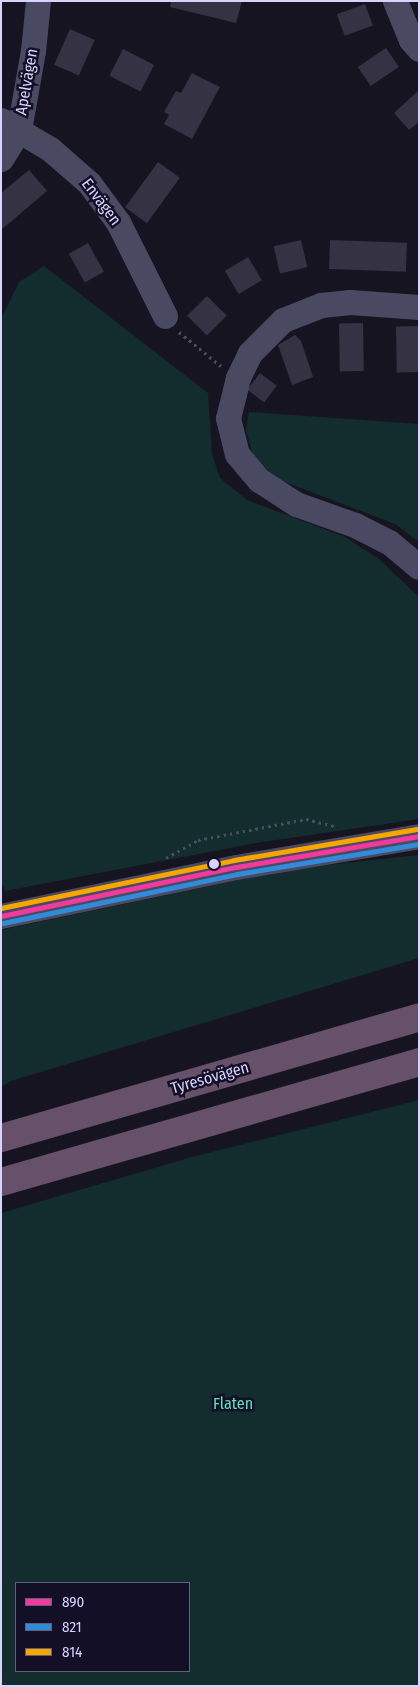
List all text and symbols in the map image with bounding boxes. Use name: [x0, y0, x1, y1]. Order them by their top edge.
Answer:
street label: Apelvägen: [12, 47, 42, 117]
street label: Envägen: [77, 175, 125, 229]
unlabelled marker: [209, 859, 219, 869]
street label: Tyresövägen: [169, 1058, 251, 1098]
park label: Flaten: [213, 1394, 253, 1414]
legend: [15, 1582, 190, 1672]
text: 890: [62, 1593, 84, 1611]
text: 821: [62, 1618, 82, 1636]
text: 814: [62, 1643, 82, 1661]

